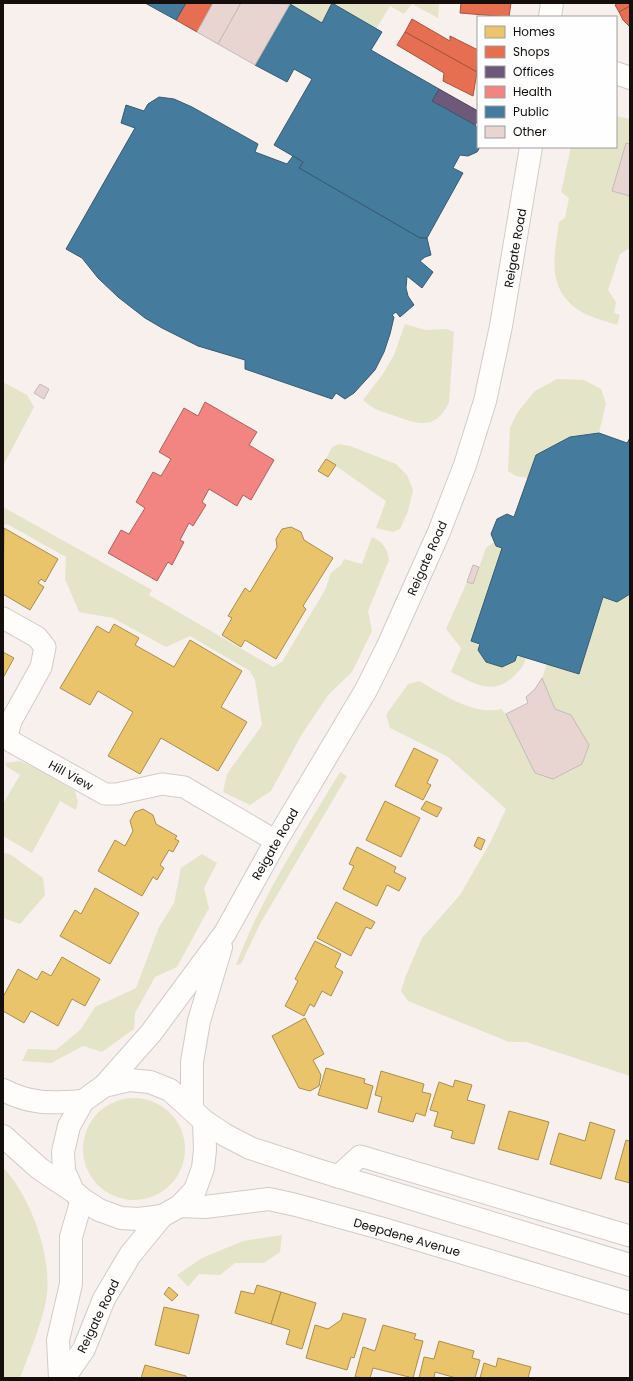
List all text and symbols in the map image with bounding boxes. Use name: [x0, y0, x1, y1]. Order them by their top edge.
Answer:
legend: [477, 16, 617, 148]
text: Homes: [513, 23, 555, 40]
text: Shops: [513, 43, 550, 60]
text: Offices: [513, 63, 554, 80]
text: Health: [513, 83, 552, 100]
text: Public: [513, 103, 549, 120]
text: Other: [513, 123, 547, 140]
street label: Reigate Road: [500, 207, 530, 289]
street label: Reigate Road: [403, 518, 451, 598]
street label: Hill View: [46, 756, 97, 794]
street label: Reigate Road: [248, 805, 302, 883]
street label: Deepdene Avenue: [352, 1214, 462, 1260]
street label: Reigate Road: [73, 1276, 123, 1356]

